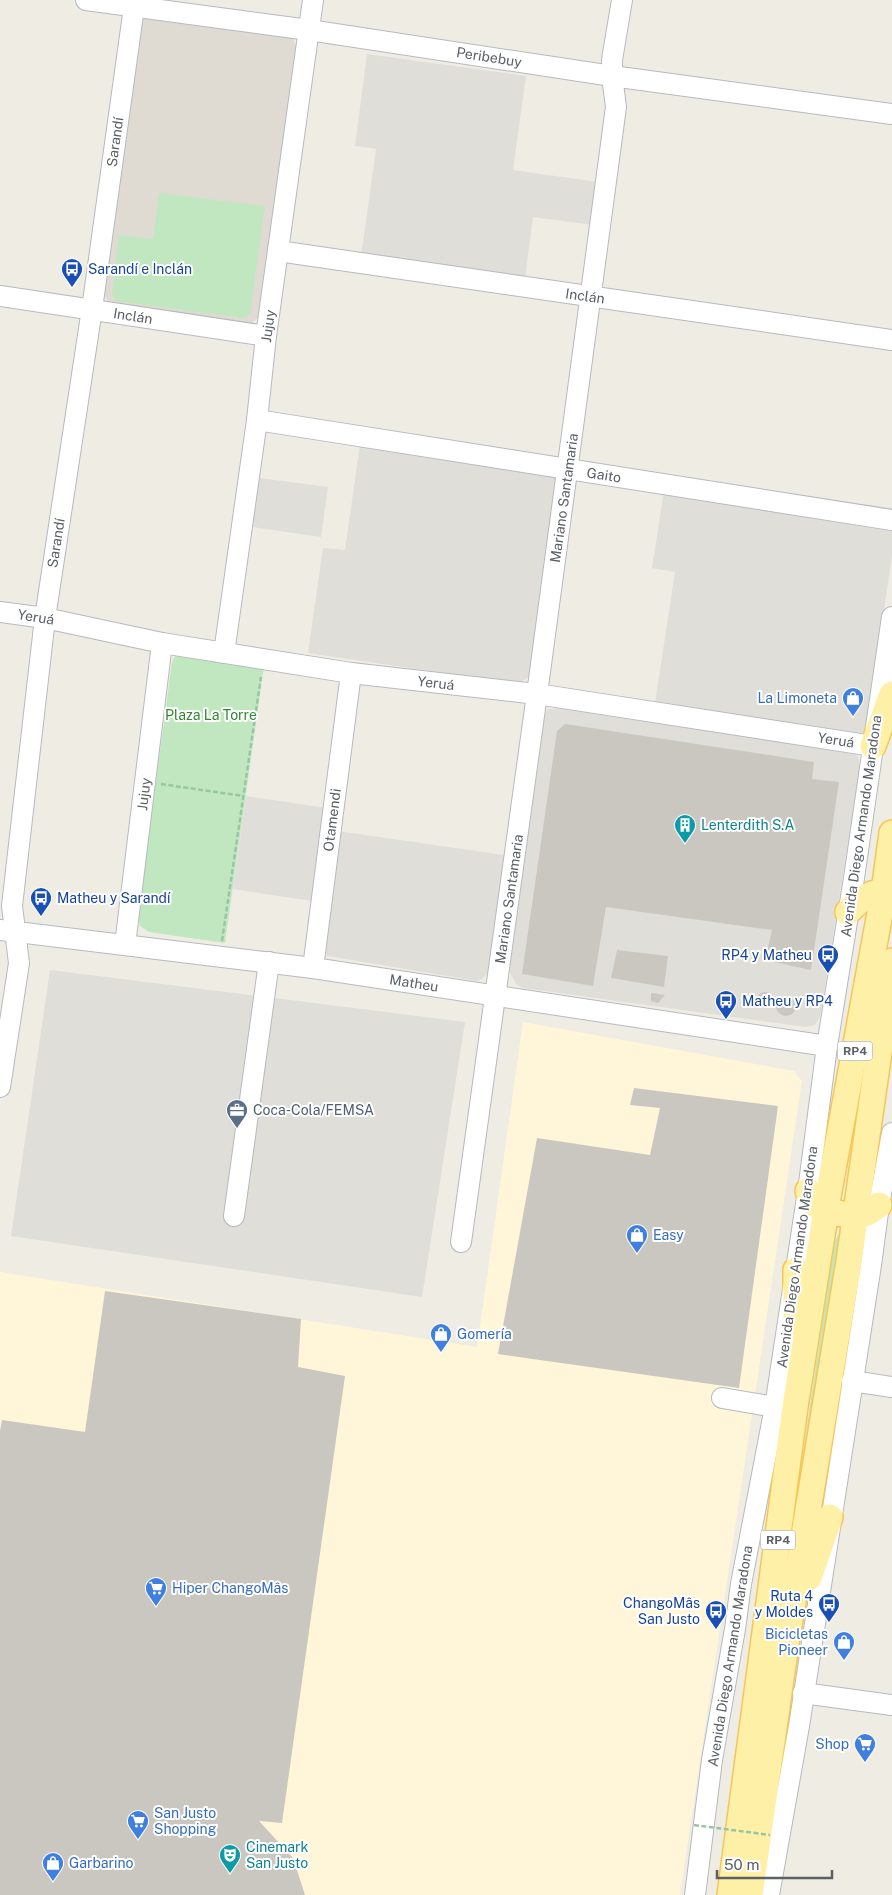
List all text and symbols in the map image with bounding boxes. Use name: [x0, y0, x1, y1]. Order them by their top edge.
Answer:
street label: Peribebuy: [455, 44, 523, 70]
street label: Sarandí: [104, 116, 126, 168]
bus stop icon: Sarandí e Inclán: [60, 257, 84, 288]
place label: Sarandí e Inclán: [88, 261, 192, 277]
street label: Inclán: [564, 285, 606, 307]
street label: Inclán: [112, 305, 154, 327]
street label: Jujuy: [258, 308, 278, 343]
street label: Mariano Santamaria: [547, 432, 581, 564]
street label: Gaito: [586, 464, 622, 486]
street label: Sarandí: [44, 516, 68, 569]
street label: Yeruá: [17, 606, 55, 628]
street label: Yeruá: [417, 673, 455, 693]
shop icon: La Limoneta: [841, 686, 865, 717]
place label: La Limoneta: [758, 690, 837, 706]
park label: Plaza La Torre: [165, 707, 257, 723]
street label: Avenida Diego Armando Maradona: [838, 714, 884, 938]
street label: Yeruá: [817, 729, 855, 751]
street label: Jujuy: [134, 776, 154, 811]
street label: Otamendi: [320, 788, 344, 852]
building icon: Lenterdith S.A: [673, 813, 697, 844]
place label: Lenterdith S.A: [701, 817, 795, 833]
street label: Mariano Santamaria: [492, 833, 526, 965]
bus stop icon: Matheu y Sarandí: [29, 886, 53, 917]
place label: Matheu y Sarandí: [57, 890, 171, 906]
bus stop icon: RP4 y Matheu: [816, 943, 840, 974]
place label: RP4 y Matheu: [721, 947, 812, 963]
street label: Matheu: [388, 971, 440, 995]
bus stop icon: Matheu y RP4: [714, 989, 738, 1020]
place label: Matheu y RP4: [742, 993, 833, 1009]
road number: RP4: [838, 1042, 872, 1060]
office icon: Coca-Cola/FEMSA: [225, 1098, 249, 1129]
place label: Coca-Cola/FEMSA: [253, 1102, 374, 1118]
street label: Avenida Diego Armando Maradona: [774, 1145, 820, 1369]
shop icon: Easy: [625, 1223, 649, 1254]
place label: Easy: [653, 1227, 684, 1243]
shop icon: Gomería: [429, 1322, 453, 1353]
place label: Gomería: [457, 1326, 512, 1342]
road number: RP4: [760, 1530, 796, 1550]
street label: Avenida Diego Armando Maradona: [705, 1544, 755, 1768]
supermarket icon: Hiper ChangoMâs: [144, 1576, 168, 1607]
place label: Hiper ChangoMâs: [172, 1580, 288, 1596]
place label: Ruta 4 y Moldes: [755, 1588, 813, 1620]
bus stop icon: Ruta 4 y Moldes: [817, 1592, 841, 1623]
place label: ChangoMâs San Justo: [623, 1595, 700, 1627]
bus stop icon: ChangoMâs San Justo: [704, 1599, 728, 1630]
place label: Bicicletas Pioneer: [765, 1626, 828, 1658]
shop icon: Bicicletas Pioneer: [832, 1630, 856, 1661]
supermarket icon: Shop: [853, 1732, 877, 1763]
place label: Shop: [815, 1736, 849, 1752]
place label: San Justo Shopping: [154, 1805, 217, 1837]
supermarket icon: San Justo Shopping: [126, 1809, 150, 1840]
place label: Cinemark San Justo: [246, 1839, 309, 1871]
theatre icon: Cinemark San Justo: [218, 1843, 242, 1874]
scale bar: [717, 1848, 832, 1880]
shop icon: Garbarino: [41, 1851, 65, 1882]
place label: Garbarino: [69, 1855, 134, 1871]
text: 50 m: [724, 1856, 759, 1873]

